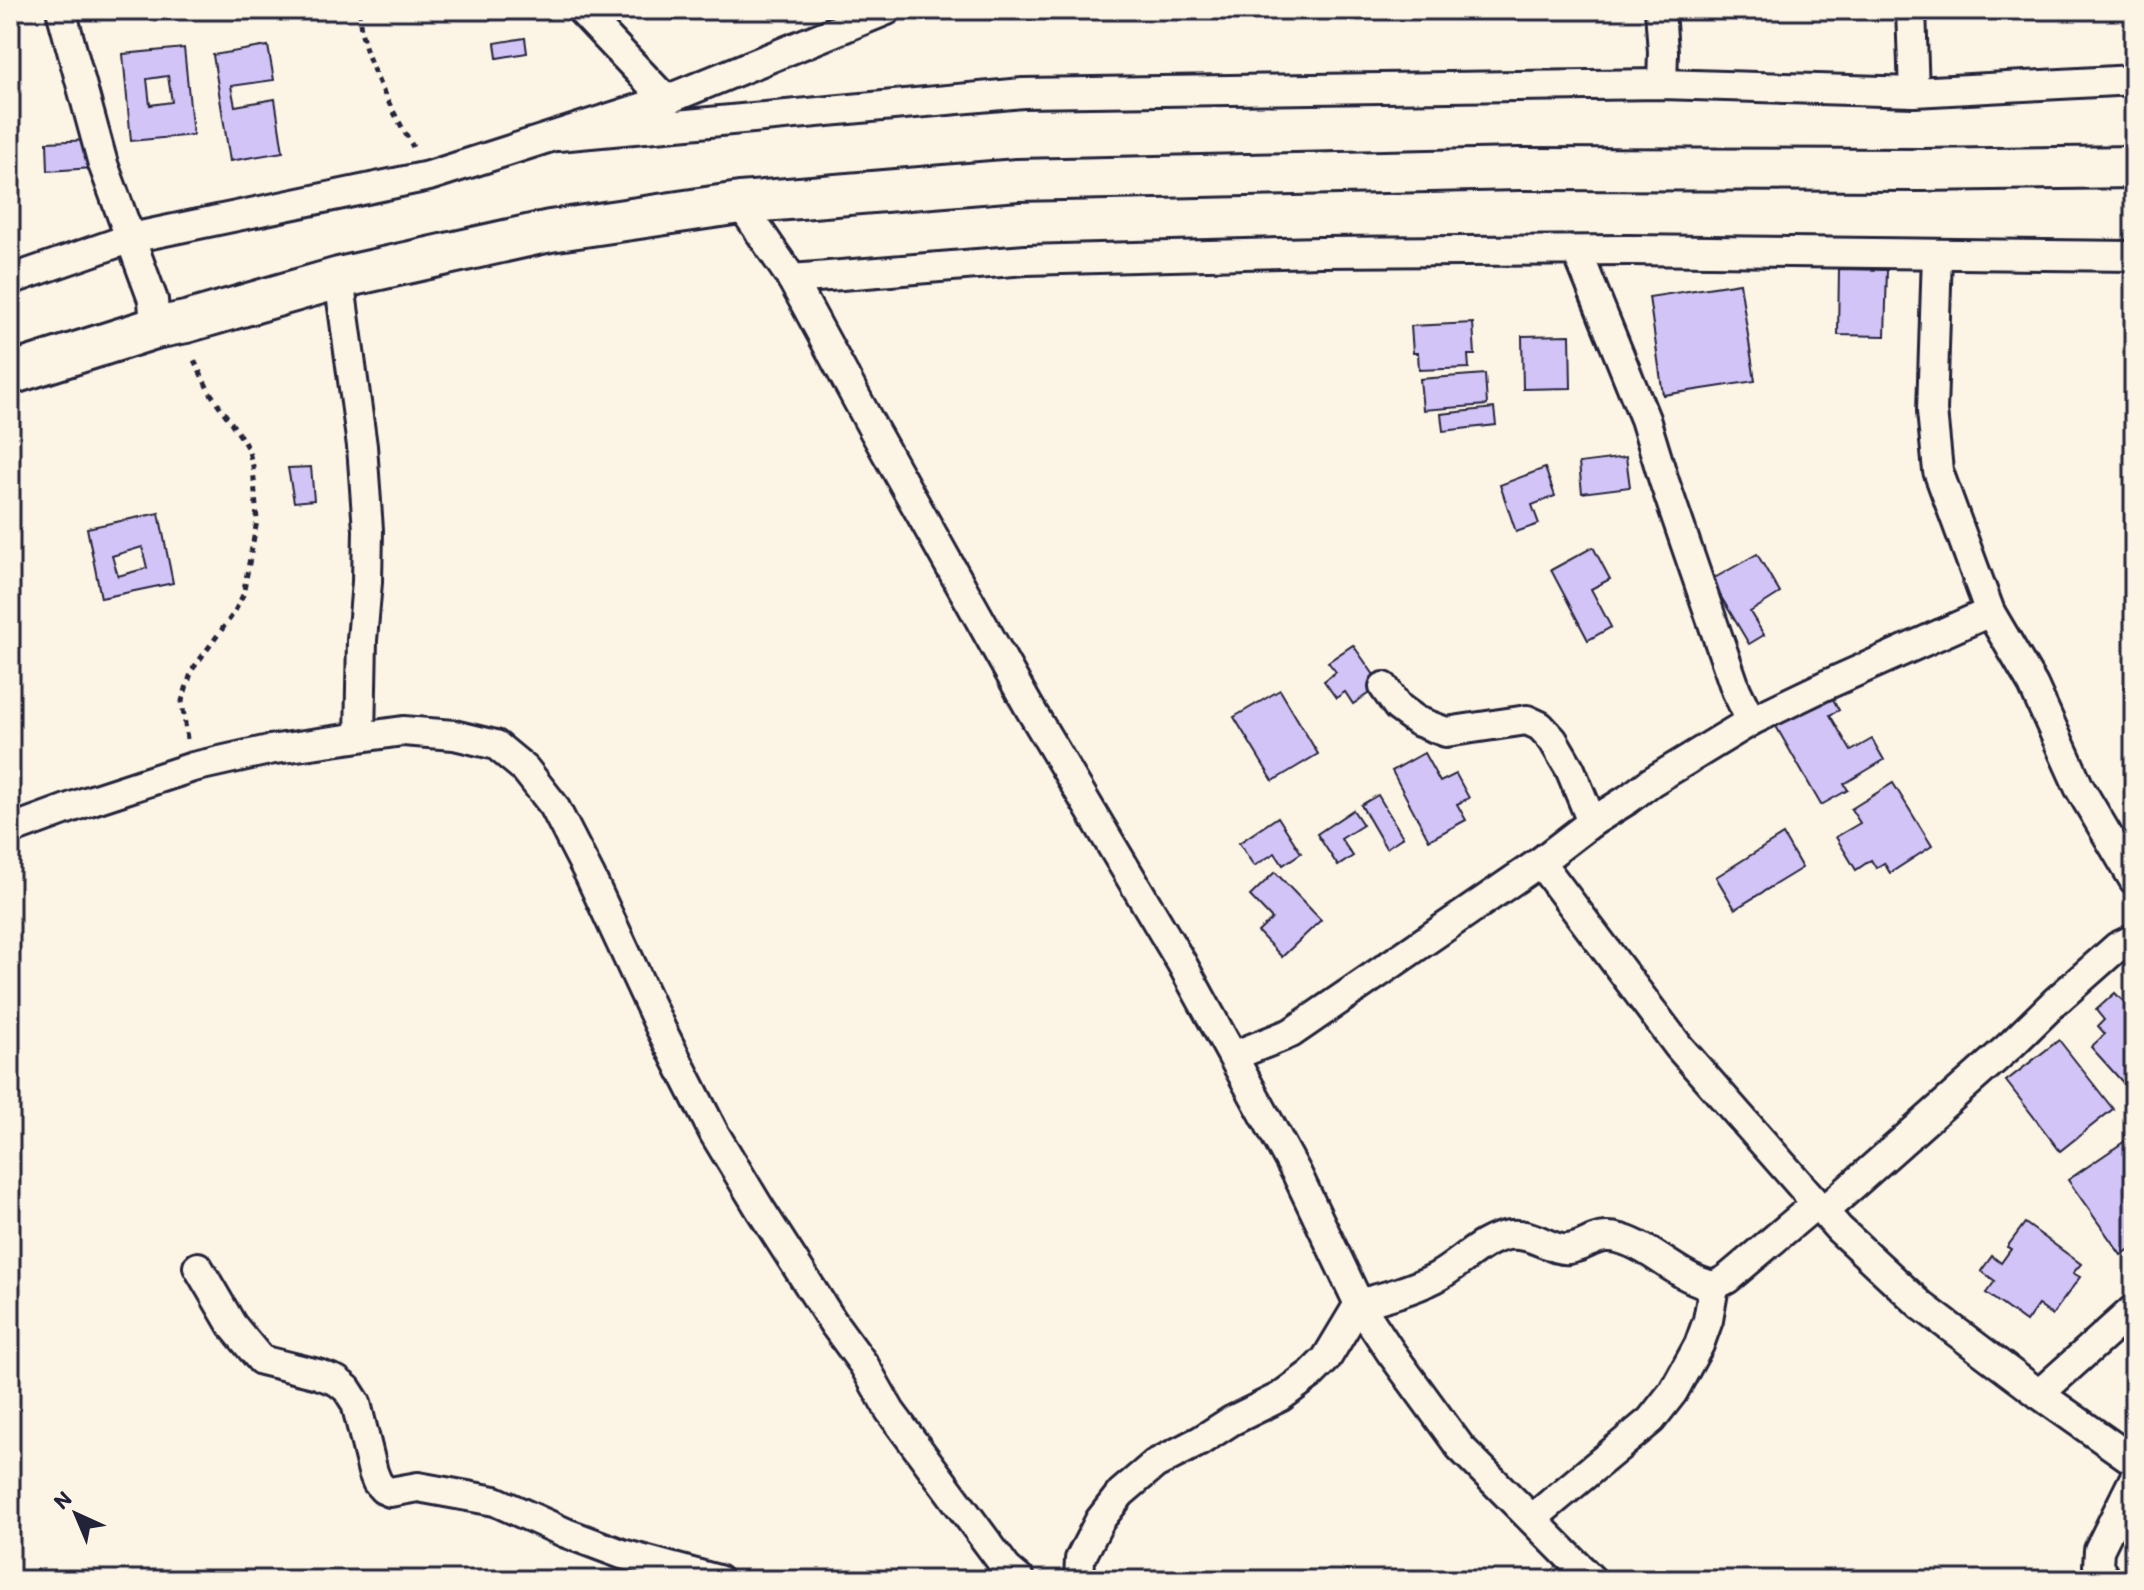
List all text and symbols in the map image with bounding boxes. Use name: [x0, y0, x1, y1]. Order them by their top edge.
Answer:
north arrow: [36, 1474, 116, 1554]
text: N: [48, 1485, 77, 1515]

